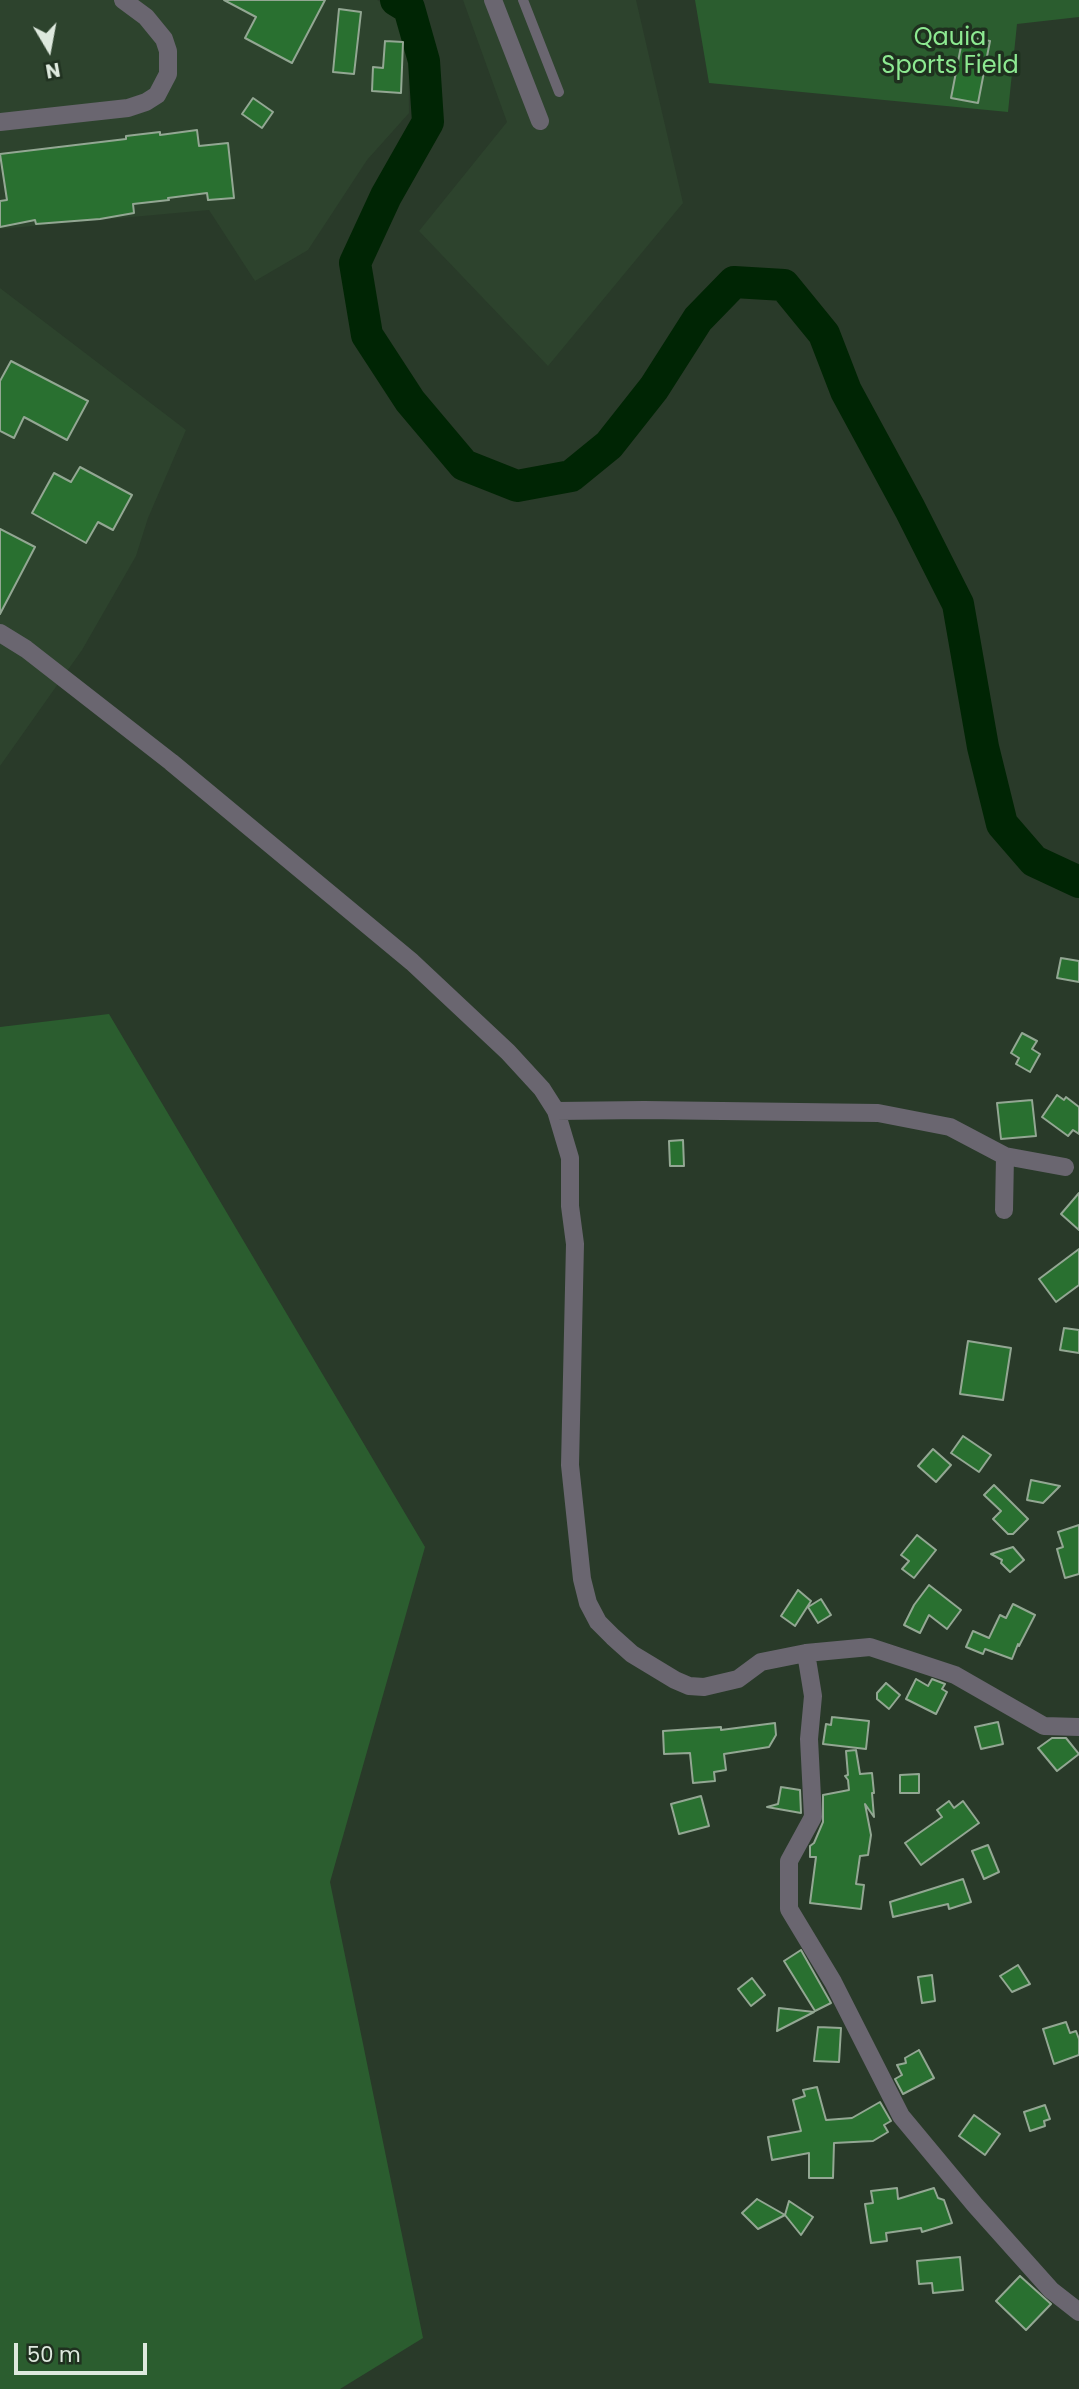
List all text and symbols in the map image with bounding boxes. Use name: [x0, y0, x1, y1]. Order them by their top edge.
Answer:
north arrow: [14, 14, 84, 84]
park label: Qauia Sports Field: [881, 25, 1019, 81]
text: N: [43, 56, 62, 85]
scale bar: [18, 2330, 150, 2374]
text: 50 m: [27, 2340, 81, 2369]

